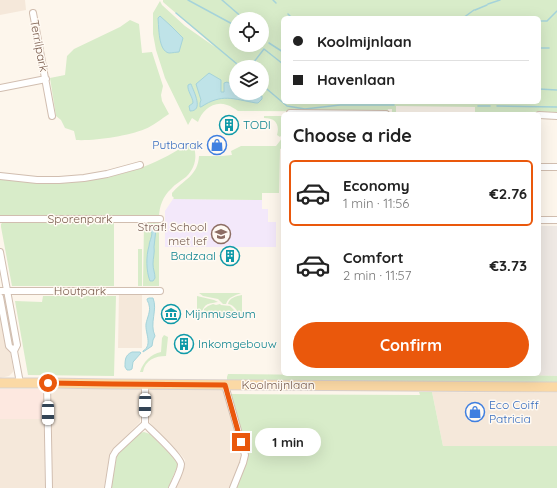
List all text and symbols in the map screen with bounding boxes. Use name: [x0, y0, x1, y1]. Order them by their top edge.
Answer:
map controls: [229, 12, 269, 100]
button: locate: [229, 12, 269, 52]
street label: Terrilpark: [27, 19, 52, 73]
text: Koolmijnlaan: [317, 32, 412, 51]
button: layers: [229, 60, 269, 100]
text: Havenlaan: [317, 70, 395, 89]
building icon: TODI: [218, 114, 240, 136]
place label: TODI: [243, 117, 271, 132]
text: Choose a ride: [293, 124, 412, 147]
shop icon: Putbarak: [206, 134, 228, 156]
place label: Putbarak: [152, 137, 203, 152]
icon: car: [295, 175, 331, 211]
text: Economy: [343, 176, 410, 195]
text: €2.76: [489, 184, 527, 203]
text: 1 min · 11:56: [343, 195, 409, 211]
street label: Sporenpark: [48, 211, 112, 226]
place label: Straf! School met lef: [138, 219, 208, 248]
school or university icon: Straf! School met lef: [210, 223, 232, 245]
building icon: Badzaal: [219, 245, 241, 267]
icon: car: [295, 247, 331, 283]
place label: Badzaal: [170, 248, 216, 263]
text: Comfort: [343, 248, 404, 267]
text: €3.73: [490, 256, 527, 275]
text: 2 min · 11:57: [343, 267, 411, 283]
street label: Houtpark: [54, 283, 106, 298]
museum icon: Mijnmuseum: [160, 303, 182, 325]
place label: Mijnmuseum: [185, 306, 256, 321]
button: Confirm: [293, 322, 529, 368]
building icon: Inkomgebouw: [173, 333, 195, 355]
place label: Inkomgebouw: [198, 336, 277, 351]
route start: [39, 374, 57, 392]
street label: Koolmijnlaan: [241, 377, 315, 392]
car: [139, 393, 151, 417]
place label: Eco Coiff Patricia: [489, 397, 539, 426]
car: [42, 401, 54, 425]
shop icon: Eco Coiff Patricia: [464, 401, 486, 423]
callout: 1 min: [255, 428, 321, 456]
route end: [232, 433, 250, 451]
text: 1 min: [272, 434, 304, 450]

